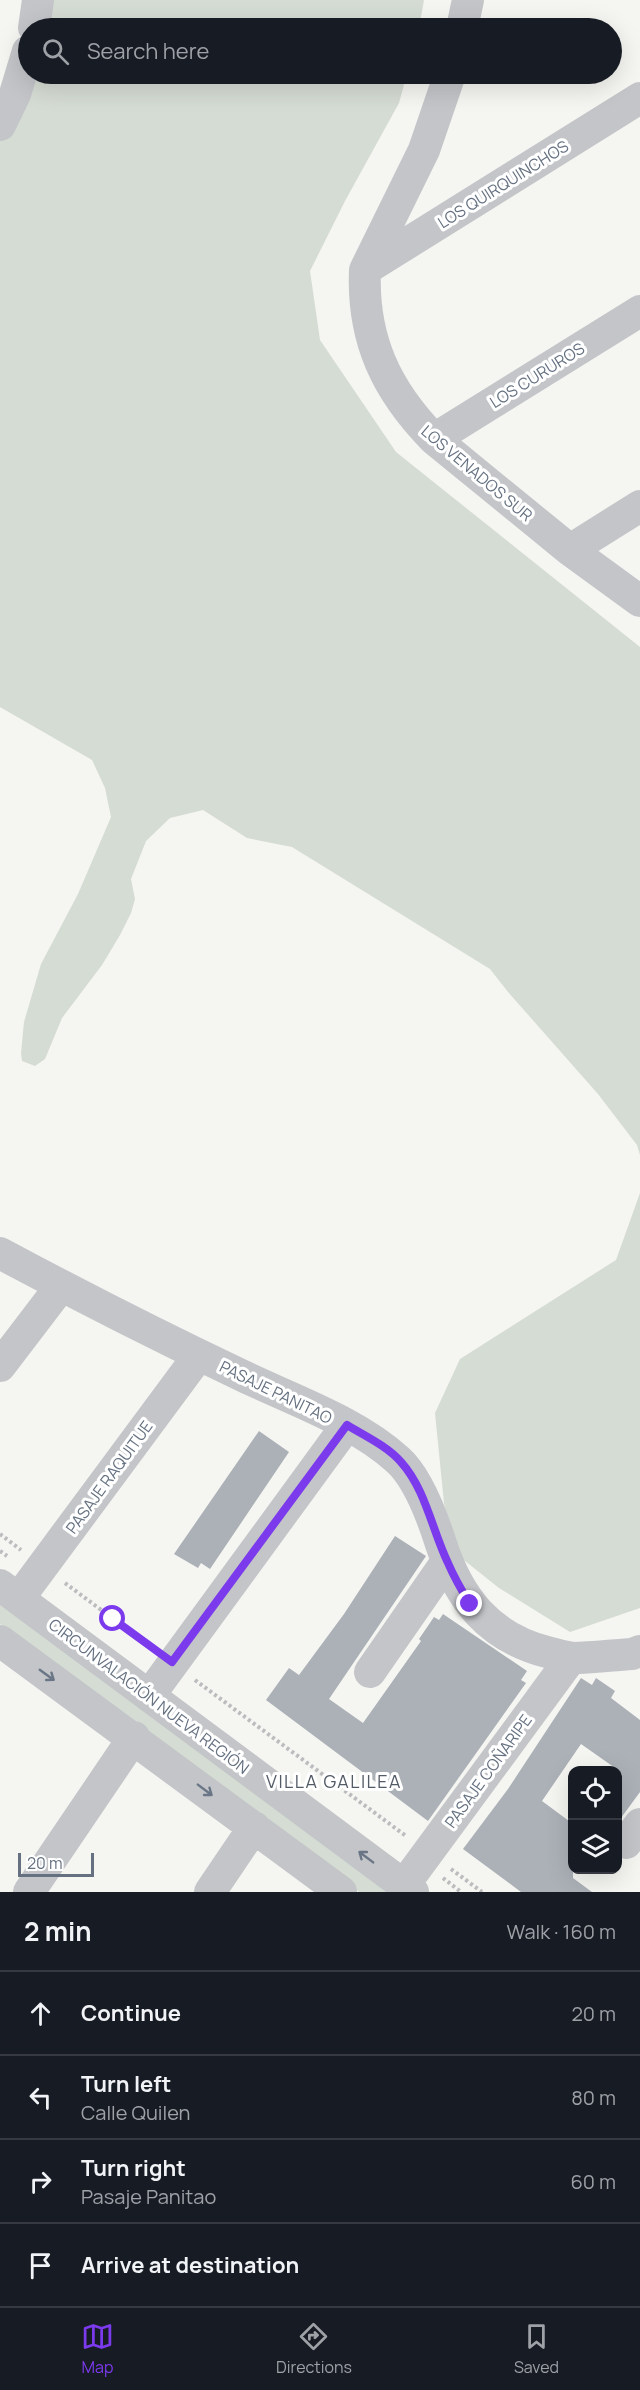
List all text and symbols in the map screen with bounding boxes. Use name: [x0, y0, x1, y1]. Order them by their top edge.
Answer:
search box: [18, 18, 622, 84]
icon: search: [39, 35, 72, 68]
text: Search here: [87, 36, 209, 66]
street label: LOS QUIRQUINCHOS: [433, 135, 573, 233]
street label: LOS CURUROS: [485, 337, 589, 413]
street label: LOS VENADOS SUR: [417, 420, 537, 526]
street label: PASAJE PANITAO: [216, 1355, 336, 1429]
street label: PASAJE RAQUITUE: [60, 1416, 158, 1538]
route end: [456, 1590, 482, 1616]
route start: [99, 1605, 125, 1631]
street label: CIRCUNVALACIÓN NUEVA REGIÓN: [44, 1613, 254, 1779]
one-way arrow: [39, 1669, 55, 1681]
street label: PASAJE COÑARIPE: [439, 1710, 537, 1832]
map controls: [568, 1766, 622, 1874]
button: locate: [568, 1766, 622, 1820]
district label: VILLA GALILEA: [266, 1769, 402, 1793]
one-way arrow: [196, 1784, 212, 1797]
button: layers: [568, 1820, 622, 1874]
scale bar: [18, 1850, 94, 1878]
one-way arrow: [359, 1851, 375, 1863]
text: 20 m: [27, 1852, 63, 1874]
text: 2 min: [24, 1913, 92, 1949]
text: Walk · 160 m: [507, 1918, 616, 1945]
icon: ahead: [24, 1997, 57, 2030]
text: Continue: [81, 1998, 181, 2028]
text: 20 m: [571, 2000, 616, 2027]
text: Turn left: [81, 2069, 171, 2099]
icon: left: [24, 2081, 57, 2114]
text: 80 m: [571, 2084, 616, 2111]
text: Calle Quilen: [81, 2099, 190, 2126]
text: Turn right: [81, 2153, 186, 2183]
icon: right: [24, 2165, 57, 2198]
text: 60 m: [570, 2168, 616, 2195]
text: Pasaje Panitao: [81, 2183, 216, 2210]
icon: arrive: [24, 2249, 57, 2282]
text: Arrive at destination: [81, 2250, 299, 2280]
tab: Map: [81, 2320, 114, 2378]
tab: Directions: [276, 2320, 352, 2378]
tab: Saved: [514, 2320, 559, 2378]

